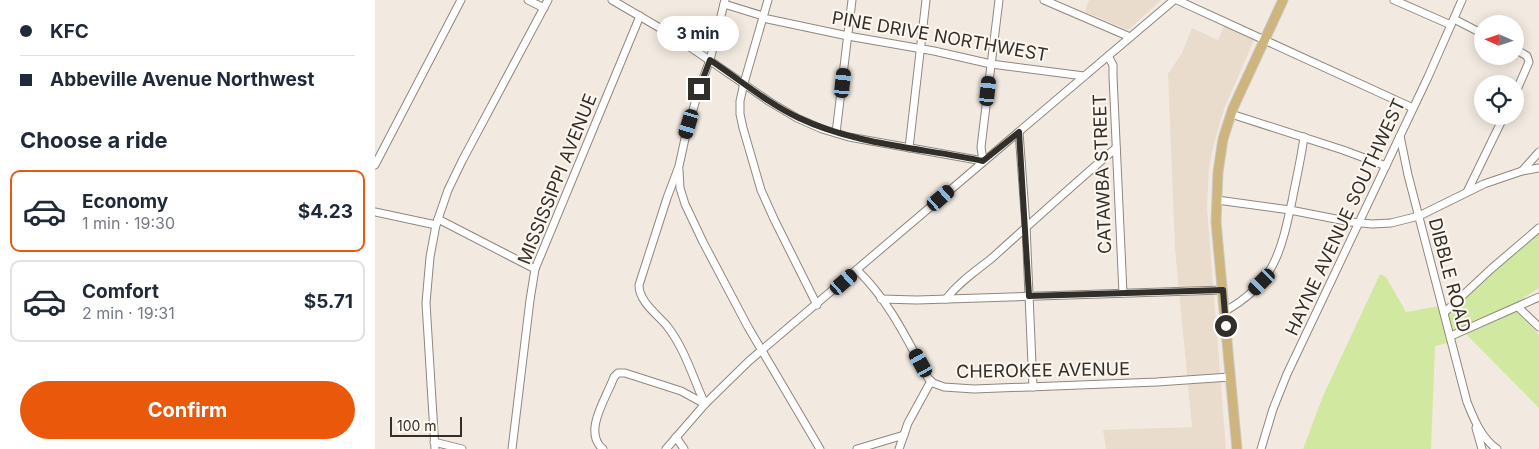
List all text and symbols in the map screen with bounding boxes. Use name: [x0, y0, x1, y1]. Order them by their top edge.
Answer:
street label: PINE DRIVE NORTHWEST: [830, 7, 1050, 65]
north arrow: [1474, 15, 1524, 65]
map controls: [1474, 15, 1524, 125]
callout: 3 min: [658, 17, 740, 52]
text: KFC: [50, 20, 89, 43]
text: 3 min: [676, 23, 720, 43]
car: [833, 67, 852, 99]
text: Abbeville Avenue Northwest: [50, 68, 314, 91]
car: [978, 75, 997, 107]
button: locate: [1474, 75, 1524, 125]
route end: [688, 78, 710, 100]
street label: MISSISSIPPI AVENUE: [513, 91, 601, 267]
street label: CATAWBA STREET: [1089, 94, 1115, 254]
street label: HAYNE AVENUE SOUTHWEST: [1281, 95, 1409, 339]
car: [677, 107, 700, 141]
text: Choose a ride: [20, 127, 168, 153]
car: [924, 182, 957, 214]
icon: car: [22, 189, 67, 234]
text: Economy: [82, 190, 168, 213]
text: $4.23: [298, 200, 353, 223]
text: 1 min · 19:30: [82, 213, 175, 233]
street label: DIBBLE ROAD: [1425, 215, 1475, 335]
car: [827, 266, 860, 298]
car: [1246, 266, 1277, 298]
icon: car: [22, 279, 67, 324]
text: Comfort: [82, 280, 159, 303]
text: $5.71: [304, 290, 353, 313]
text: 2 min · 19:31: [82, 303, 175, 323]
route start: [1215, 315, 1237, 337]
car: [907, 346, 934, 380]
street label: CHEROKEE AVENUE: [956, 358, 1130, 382]
button: Confirm: [20, 381, 355, 439]
scale bar: [390, 414, 463, 437]
text: 100 m: [397, 417, 437, 434]

